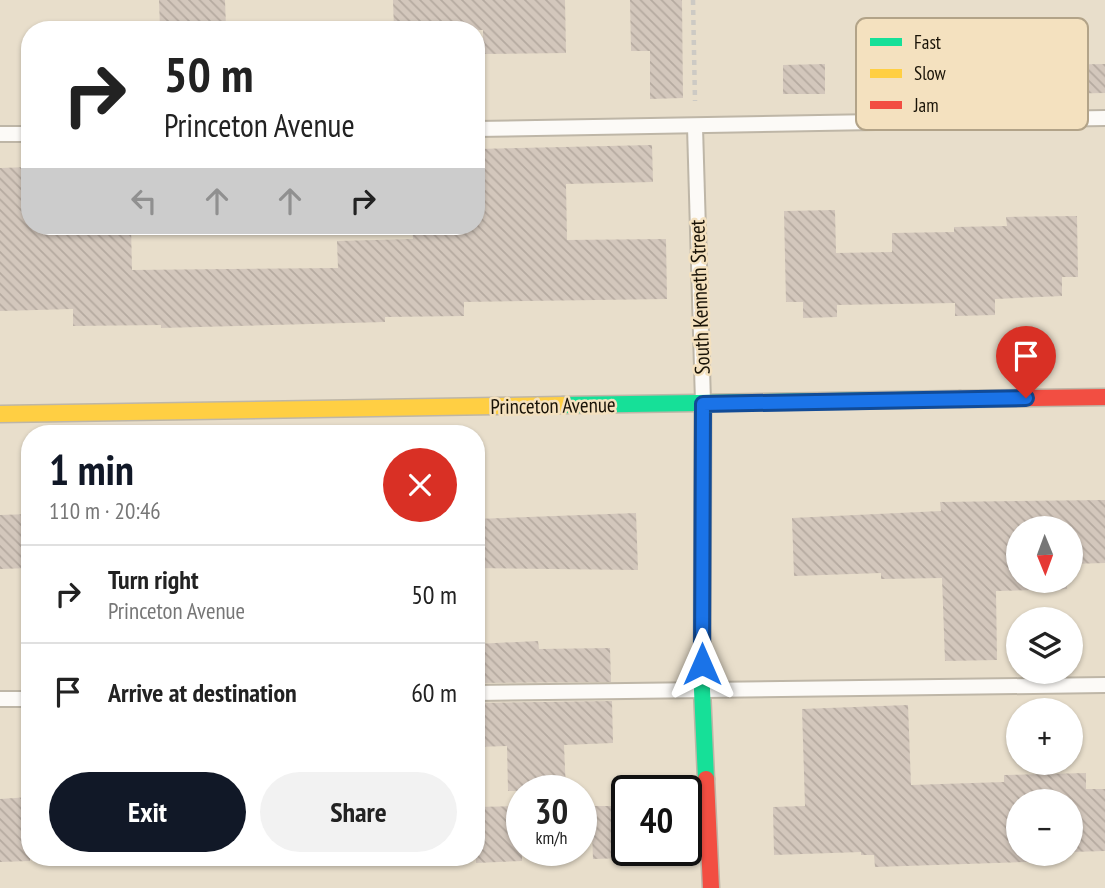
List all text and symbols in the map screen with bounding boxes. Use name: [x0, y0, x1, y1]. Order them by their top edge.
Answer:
legend: [856, 18, 1088, 130]
text: Fast: [914, 30, 942, 54]
text: 50 m: [164, 42, 253, 106]
icon: right: [49, 49, 140, 140]
text: Slow: [914, 61, 947, 85]
text: Jam: [913, 93, 939, 117]
text: Princeton Avenue: [164, 104, 355, 146]
icon: left: [125, 182, 163, 220]
icon: ahead: [198, 182, 236, 220]
icon: ahead: [271, 182, 309, 220]
icon: right: [344, 182, 382, 220]
street label: South Kenneth Street: [683, 219, 716, 375]
pin: [996, 326, 1056, 398]
icon: arrive: [1007, 337, 1045, 375]
street label: Princeton Avenue: [490, 391, 616, 420]
text: 1 min: [49, 442, 134, 497]
button: close: [383, 448, 457, 522]
text: 110 m · 20:46: [49, 496, 161, 525]
north arrow: [1006, 516, 1083, 593]
map controls: [1006, 516, 1083, 866]
text: Turn right: [108, 563, 199, 596]
icon: right: [49, 575, 87, 613]
text: 50 m: [411, 578, 457, 611]
text: Princeton Avenue: [108, 596, 245, 625]
button: layers: [1006, 607, 1083, 684]
position arrow: [665, 627, 739, 701]
icon: arrive: [49, 673, 87, 711]
text: Arrive at destination: [108, 676, 297, 709]
text: 60 m: [411, 676, 457, 709]
button: +: [1006, 698, 1083, 775]
button: Exit: [49, 772, 246, 852]
button: Share: [260, 772, 457, 852]
speed limit sign: 40: [611, 775, 702, 866]
text: 30: [535, 788, 568, 834]
button: −: [1006, 789, 1083, 866]
text: km/h: [536, 826, 567, 849]

